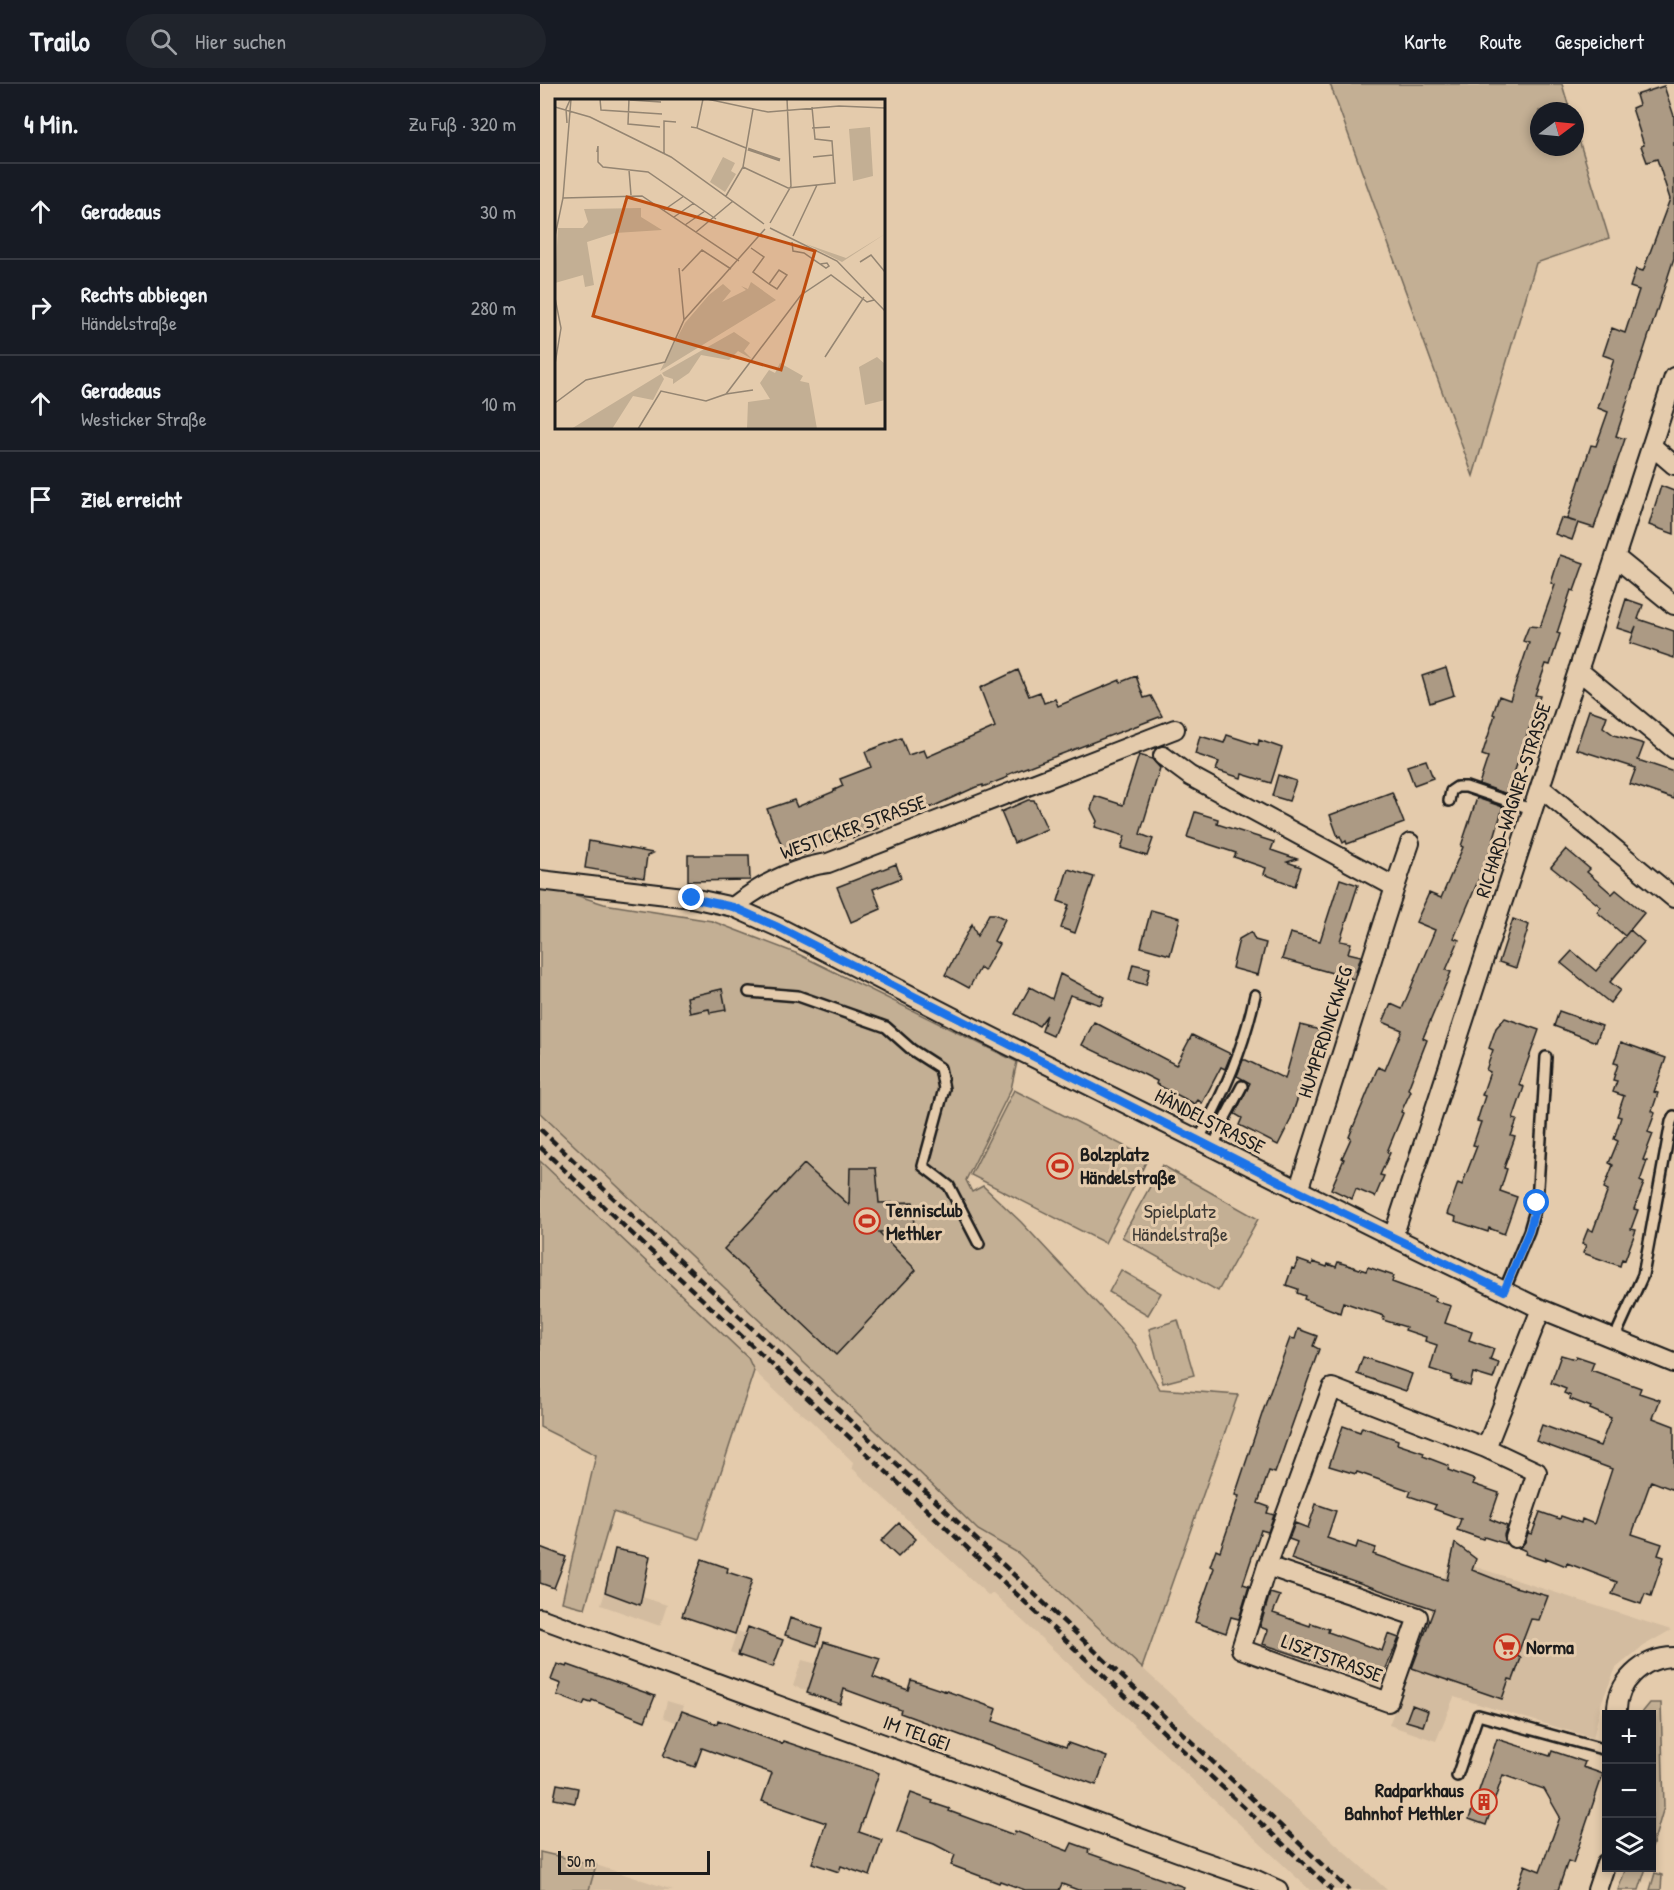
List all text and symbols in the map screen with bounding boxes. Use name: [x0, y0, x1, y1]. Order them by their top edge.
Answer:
search box: [126, 14, 546, 68]
text: Trailo: [30, 22, 90, 60]
icon: search: [147, 25, 180, 58]
text: Hier suchen: [195, 26, 286, 56]
text: Karte: [1404, 27, 1447, 56]
text: Route: [1480, 27, 1522, 56]
text: Gespeichert: [1555, 27, 1644, 56]
inset map: [555, 99, 885, 429]
north arrow: [1530, 102, 1584, 156]
text: 4 Min.: [24, 106, 78, 141]
text: Zu Fuß · 320 m: [409, 110, 516, 137]
icon: ahead: [24, 195, 57, 228]
text: Geradeaus: [81, 196, 161, 226]
text: 30 m: [480, 198, 516, 225]
text: Rechts abbiegen: [81, 279, 208, 309]
icon: right: [24, 291, 57, 324]
text: 280 m: [471, 294, 516, 321]
text: Händelstraße: [81, 309, 177, 336]
text: Geradeaus: [81, 375, 161, 405]
icon: ahead: [24, 387, 57, 420]
text: 10 m: [482, 390, 516, 417]
text: Westicker Straße: [81, 405, 207, 432]
icon: arrive: [24, 483, 57, 516]
text: Ziel erreicht: [81, 484, 181, 514]
street label: RICHARD-WAGNER-STRASSE: [1468, 699, 1557, 901]
street label: WESTICKER STRASSE: [776, 788, 929, 865]
route end: [678, 884, 704, 910]
street label: HUMPERDINCKWEG: [1291, 962, 1359, 1101]
street label: HÄNDELSTRASSE: [1151, 1081, 1270, 1160]
place label: Bolzplatz Händelstraße: [1080, 1140, 1176, 1191]
sports icon: Bolzplatz Händelstraße: [1045, 1151, 1075, 1181]
route start: [1523, 1189, 1549, 1215]
place label: Tennisclub Methler: [885, 1196, 963, 1246]
park label: Spielplatz Händelstraße: [1132, 1197, 1228, 1247]
sports icon: Tennisclub Methler: [852, 1206, 882, 1236]
street label: LISZTSTRASSE: [1278, 1627, 1386, 1688]
supermarket icon: Norma: [1492, 1632, 1522, 1662]
place label: Norma: [1526, 1633, 1574, 1660]
street label: IM TELGEI: [880, 1708, 955, 1757]
map controls: [1602, 1710, 1656, 1872]
button: +: [1602, 1710, 1656, 1764]
button: −: [1602, 1764, 1656, 1818]
place label: Radparkhaus Bahnhof Methler: [1344, 1776, 1464, 1826]
building icon: Radparkhaus Bahnhof Methler: [1469, 1787, 1499, 1817]
button: layers: [1602, 1818, 1656, 1872]
scale bar: [558, 1848, 710, 1876]
text: 50 m: [567, 1850, 596, 1872]

